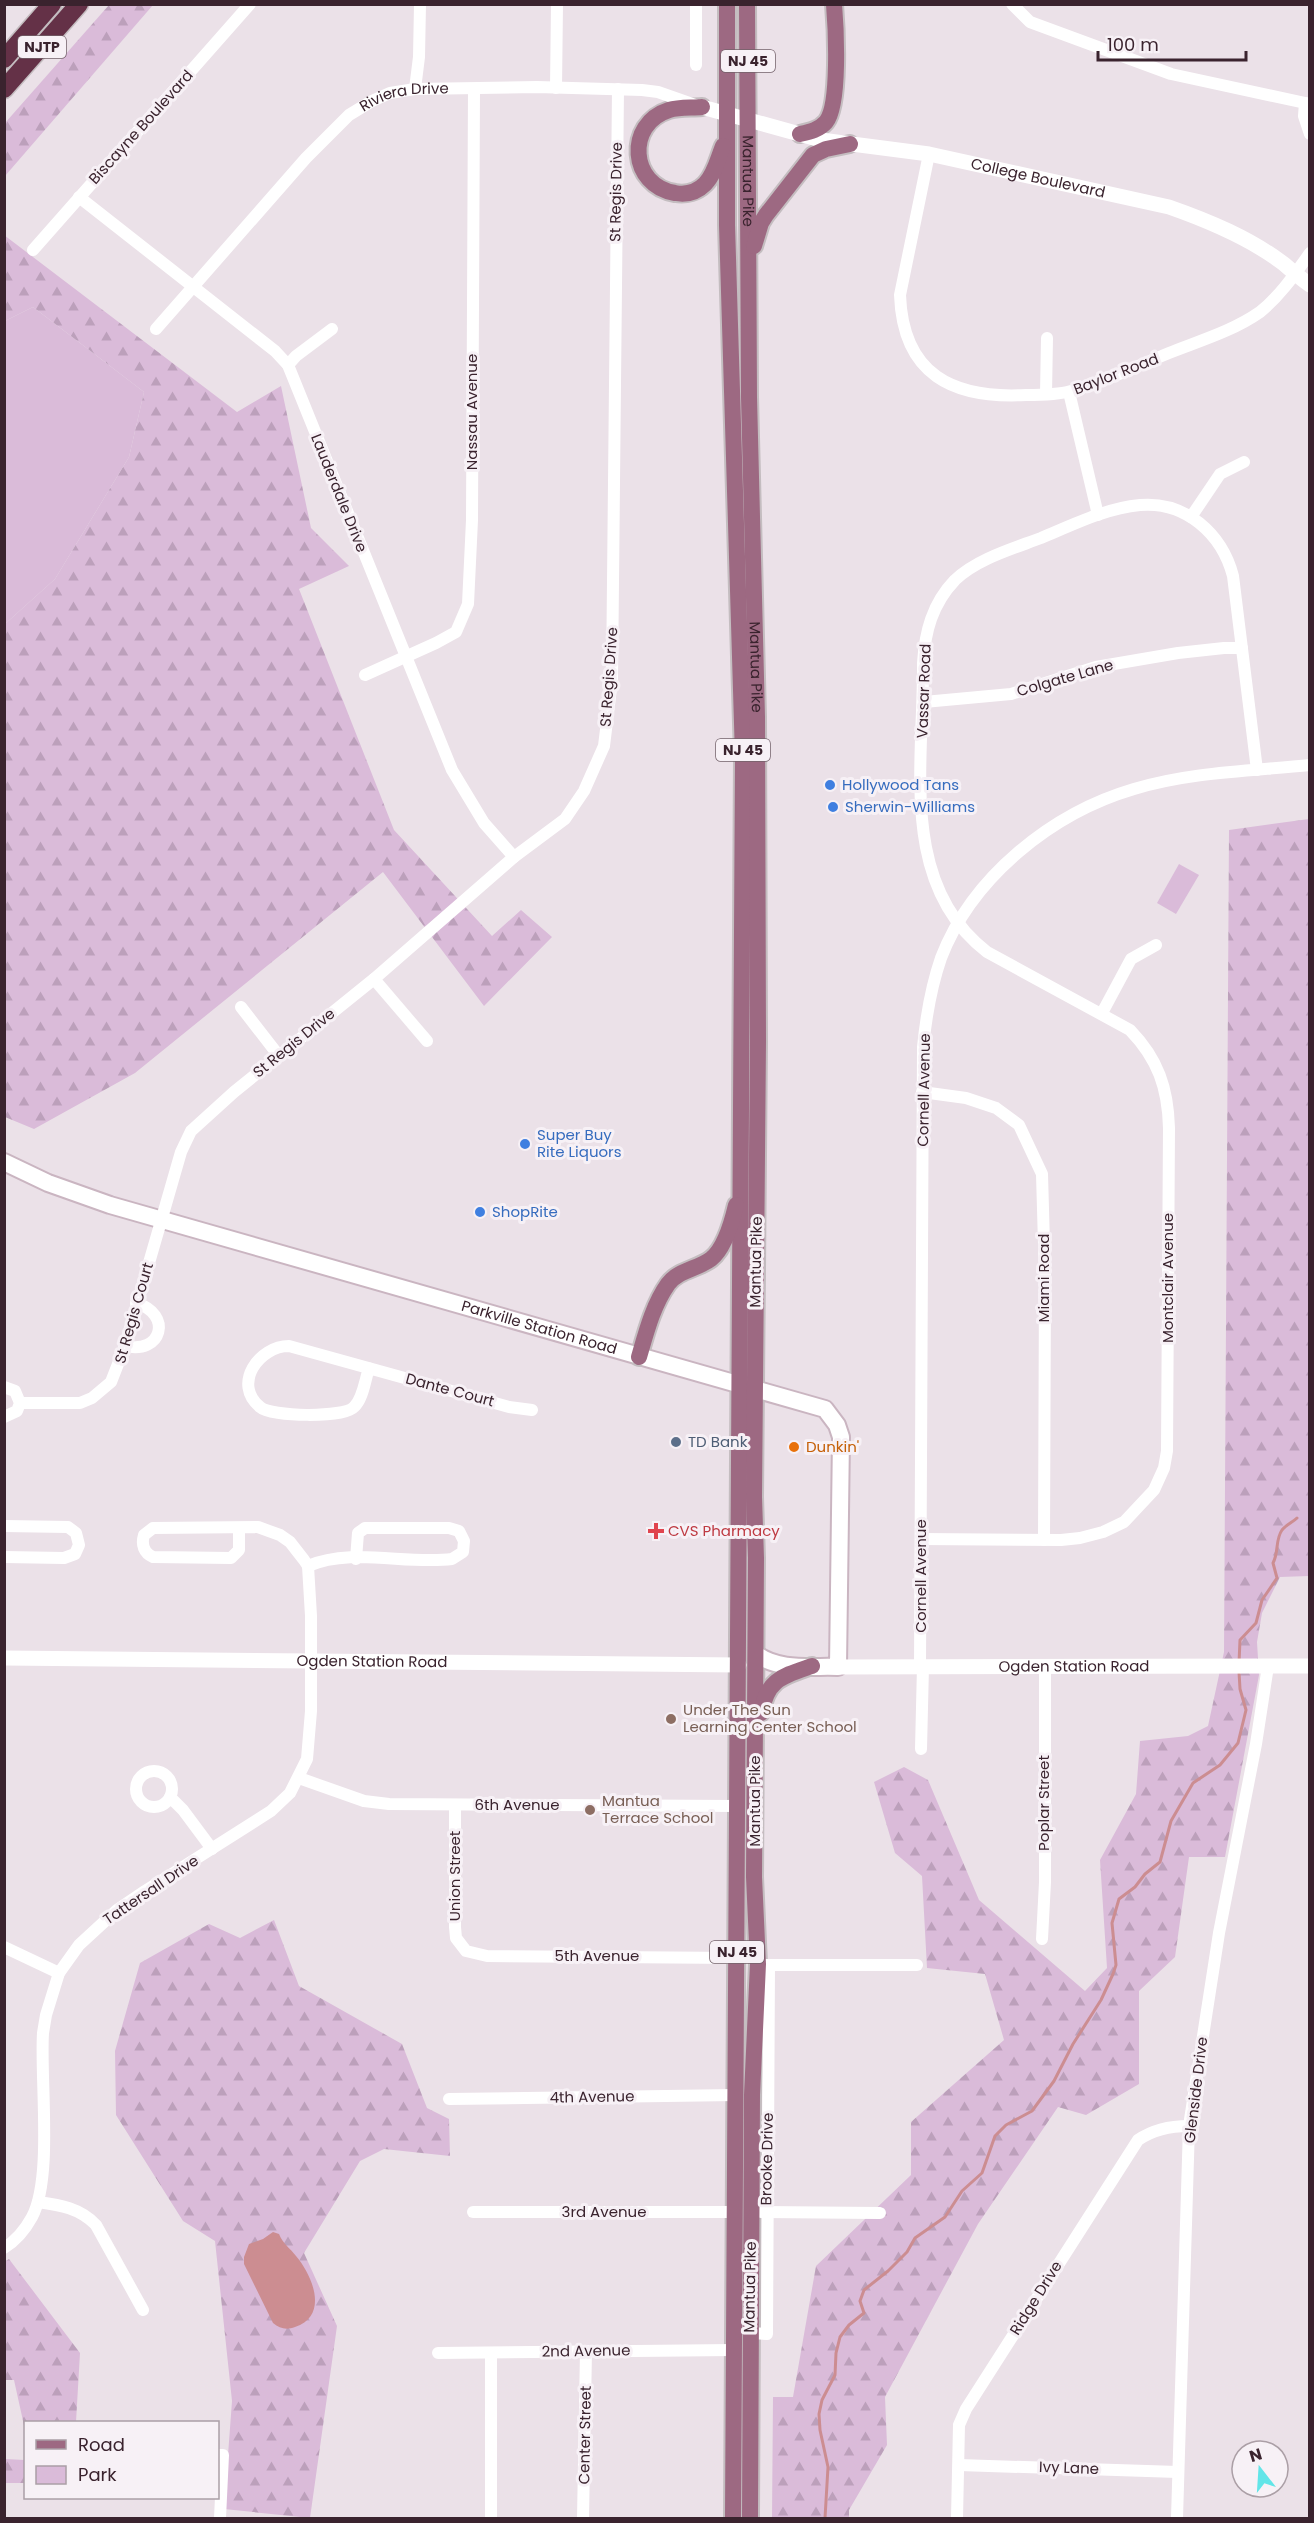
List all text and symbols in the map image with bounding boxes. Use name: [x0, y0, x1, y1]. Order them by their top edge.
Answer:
scale bar: [1098, 24, 1246, 62]
text: 100 m: [1107, 32, 1159, 57]
road number: NJTP: [18, 36, 66, 58]
road number: NJ 45: [721, 50, 775, 72]
street label: Biscayne Boulevard: [84, 65, 198, 188]
street label: Riviera Drive: [355, 77, 449, 116]
street label: Mantua Pike: [738, 135, 759, 227]
street label: St Regis Drive: [604, 142, 627, 242]
street label: College Boulevard: [969, 153, 1107, 203]
street label: Baylor Road: [1070, 348, 1161, 399]
street label: Nassau Avenue: [461, 354, 482, 470]
street label: Lauderdale Drive: [306, 430, 373, 555]
street label: Mantua Pike: [745, 621, 768, 713]
street label: St Regis Drive: [595, 626, 622, 728]
street label: Vassar Road: [911, 643, 936, 739]
street label: Colgate Lane: [1014, 654, 1116, 701]
road number: NJ 45: [716, 739, 770, 761]
place label: Hollywood Tans: [842, 774, 959, 795]
marker: Hollywood Tans: [823, 778, 837, 792]
place label: Sherwin-Williams: [845, 796, 975, 817]
marker: Sherwin-Williams: [826, 800, 840, 814]
street label: St Regis Drive: [248, 1003, 339, 1082]
street label: Cornell Avenue: [912, 1033, 935, 1147]
place label: Super Buy Rite Liquors: [537, 1124, 622, 1162]
marker: Super Buy Rite Liquors: [518, 1137, 532, 1151]
place label: ShopRite: [492, 1201, 558, 1222]
marker: ShopRite: [473, 1205, 487, 1219]
street label: Montclair Avenue: [1157, 1213, 1178, 1343]
street label: Mantua Pike: [744, 1216, 767, 1308]
street label: Miami Road: [1033, 1234, 1054, 1322]
street label: St Regis Court: [109, 1260, 158, 1366]
street label: Parkville Station Road: [459, 1295, 620, 1359]
street label: Dante Court: [403, 1368, 497, 1411]
place label: TD Bank: [688, 1431, 748, 1452]
marker: TD Bank: [669, 1435, 683, 1449]
place label: Dunkin': [806, 1436, 859, 1457]
marker: Dunkin': [787, 1440, 801, 1454]
street label: Cornell Avenue: [910, 1519, 931, 1633]
place label: CVS Pharmacy: [668, 1520, 780, 1541]
marker: CVS Pharmacy: [649, 1524, 663, 1538]
street label: Ogden Station Road: [296, 1650, 448, 1672]
street label: Ogden Station Road: [999, 1655, 1149, 1677]
place label: Under The Sun Learning Center School: [683, 1699, 857, 1737]
marker: Under The Sun Learning Center School: [664, 1712, 678, 1726]
street label: Mantua Pike: [744, 1755, 765, 1847]
street label: Poplar Street: [1033, 1755, 1054, 1851]
place label: Mantua Terrace School: [602, 1790, 714, 1828]
street label: 6th Avenue: [475, 1794, 559, 1815]
marker: Mantua Terrace School: [583, 1803, 597, 1817]
street label: Union Street: [444, 1831, 465, 1921]
street label: Tattersall Drive: [99, 1850, 203, 1929]
road number: NJ 45: [710, 1941, 764, 1963]
street label: 5th Avenue: [555, 1945, 639, 1966]
street label: Glenside Drive: [1179, 2036, 1212, 2144]
street label: 4th Avenue: [549, 2085, 635, 2108]
street label: Brooke Drive: [755, 2112, 778, 2205]
street label: 3rd Avenue: [562, 2201, 646, 2222]
street label: Mantua Pike: [738, 2241, 761, 2333]
street label: Ridge Drive: [1004, 2257, 1067, 2339]
street label: 2nd Avenue: [541, 2339, 631, 2362]
street label: Center Street: [573, 2385, 596, 2485]
legend: [24, 2421, 219, 2499]
text: Road: [78, 2432, 125, 2457]
north arrow: [1230, 2439, 1290, 2499]
text: N: [1247, 2442, 1265, 2468]
street label: Ivy Lane: [1039, 2456, 1099, 2479]
text: Park: [78, 2462, 117, 2487]

